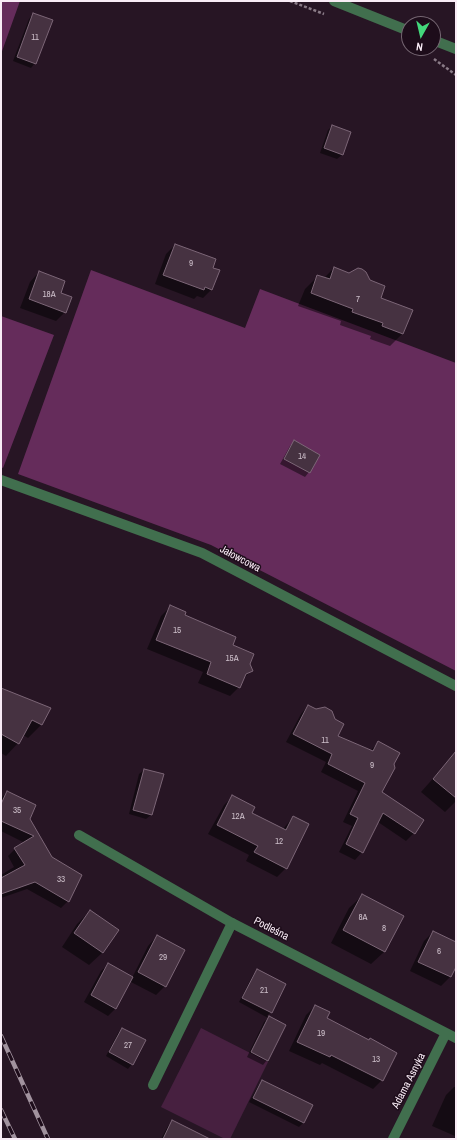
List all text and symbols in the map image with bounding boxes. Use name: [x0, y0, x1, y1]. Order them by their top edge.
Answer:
north arrow: [401, 16, 441, 56]
house number: 11: [31, 33, 39, 43]
text: N: [415, 40, 424, 54]
house number: 9: [189, 259, 193, 269]
house number: 18A: [42, 290, 56, 300]
house number: 7: [356, 295, 360, 305]
house number: 14: [298, 452, 306, 462]
street label: Jałowcowa: [217, 543, 263, 575]
house number: 15: [173, 626, 181, 636]
house number: 15A: [225, 654, 239, 664]
house number: 11: [321, 736, 329, 746]
house number: 9: [370, 761, 374, 771]
house number: 35: [13, 806, 21, 816]
house number: 12A: [231, 812, 245, 822]
house number: 12: [275, 837, 283, 847]
house number: 33: [57, 875, 65, 885]
house number: 8A: [358, 913, 368, 923]
street label: Podleśna: [251, 915, 291, 943]
house number: 8: [382, 924, 386, 934]
house number: 6: [437, 947, 441, 957]
house number: 29: [159, 953, 167, 963]
house number: 21: [260, 986, 268, 996]
house number: 19: [317, 1029, 325, 1039]
house number: 27: [124, 1041, 132, 1051]
street label: Adama Asnyka: [389, 1051, 429, 1111]
house number: 13: [372, 1055, 380, 1065]

